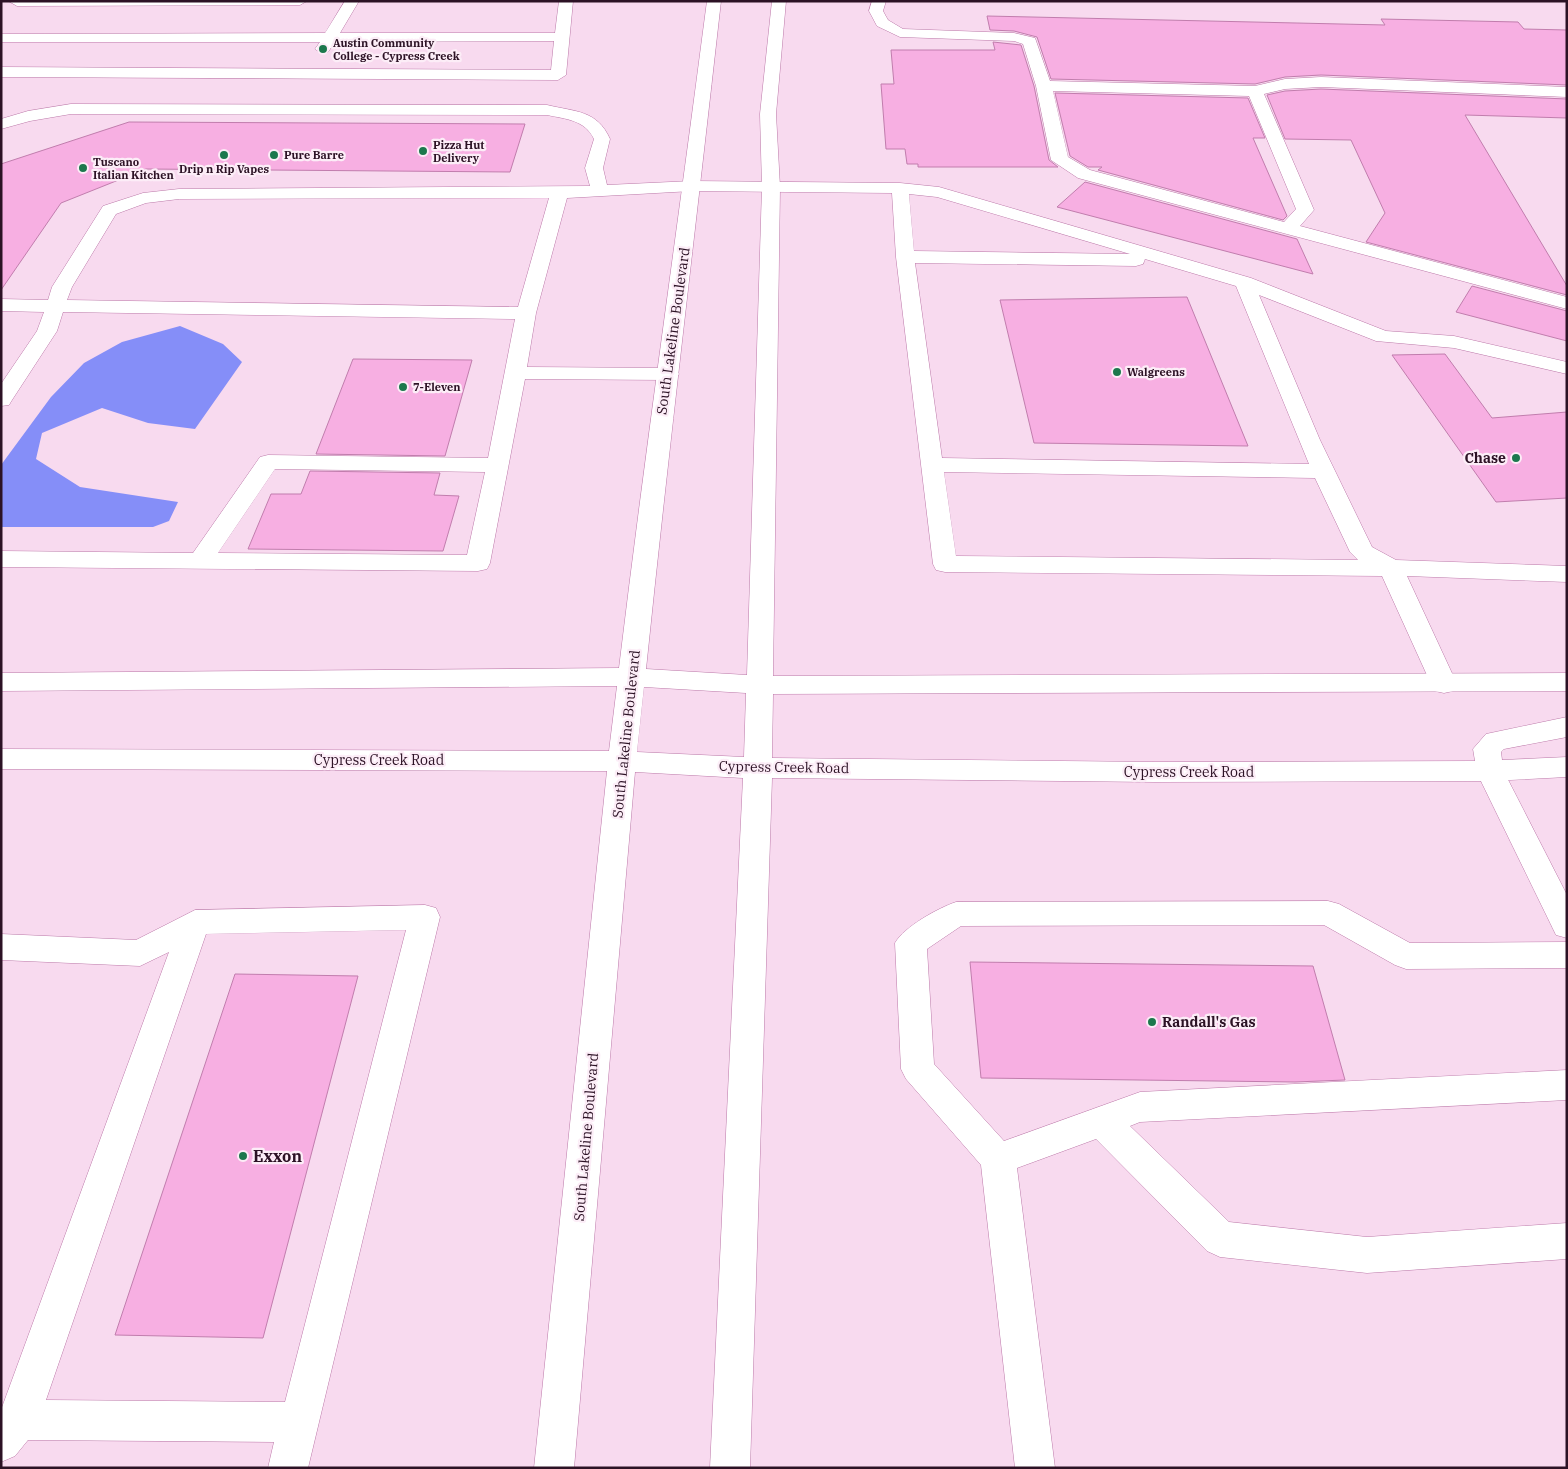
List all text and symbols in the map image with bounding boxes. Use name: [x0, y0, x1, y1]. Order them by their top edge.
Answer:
place label: Austin Community College - Cypress Creek: [333, 36, 460, 63]
marker: Austin Community College - Cypress Creek: [317, 43, 329, 55]
place label: Pizza Hut Delivery: [433, 138, 484, 165]
marker: Pizza Hut Delivery: [417, 145, 429, 157]
place label: Pure Barre: [284, 148, 344, 162]
marker: Drip n Rip Vapes: [218, 149, 230, 161]
marker: Pure Barre: [268, 149, 280, 161]
place label: Tuscano Italian Kitchen: [93, 155, 174, 182]
marker: Tuscano Italian Kitchen: [77, 162, 89, 174]
place label: Drip n Rip Vapes: [179, 162, 269, 176]
street label: South Lakeline Boulevard: [652, 246, 694, 416]
place label: Walgreens: [1127, 365, 1185, 379]
marker: Walgreens: [1111, 366, 1123, 378]
place label: 7-Eleven: [413, 380, 460, 394]
marker: 7-Eleven: [397, 381, 409, 393]
place label: Chase: [1465, 449, 1506, 467]
marker: Chase: [1510, 452, 1522, 464]
street label: South Lakeline Boulevard: [608, 649, 644, 819]
street label: Cypress Creek Road: [314, 751, 445, 769]
street label: Cypress Creek Road: [719, 757, 850, 777]
street label: Cypress Creek Road: [1124, 763, 1255, 781]
place label: Randall's Gas: [1162, 1013, 1256, 1031]
marker: Randall's Gas: [1146, 1016, 1158, 1028]
street label: South Lakeline Boulevard: [570, 1052, 602, 1222]
place label: Exxon: [253, 1146, 302, 1166]
marker: Exxon: [237, 1150, 249, 1162]

